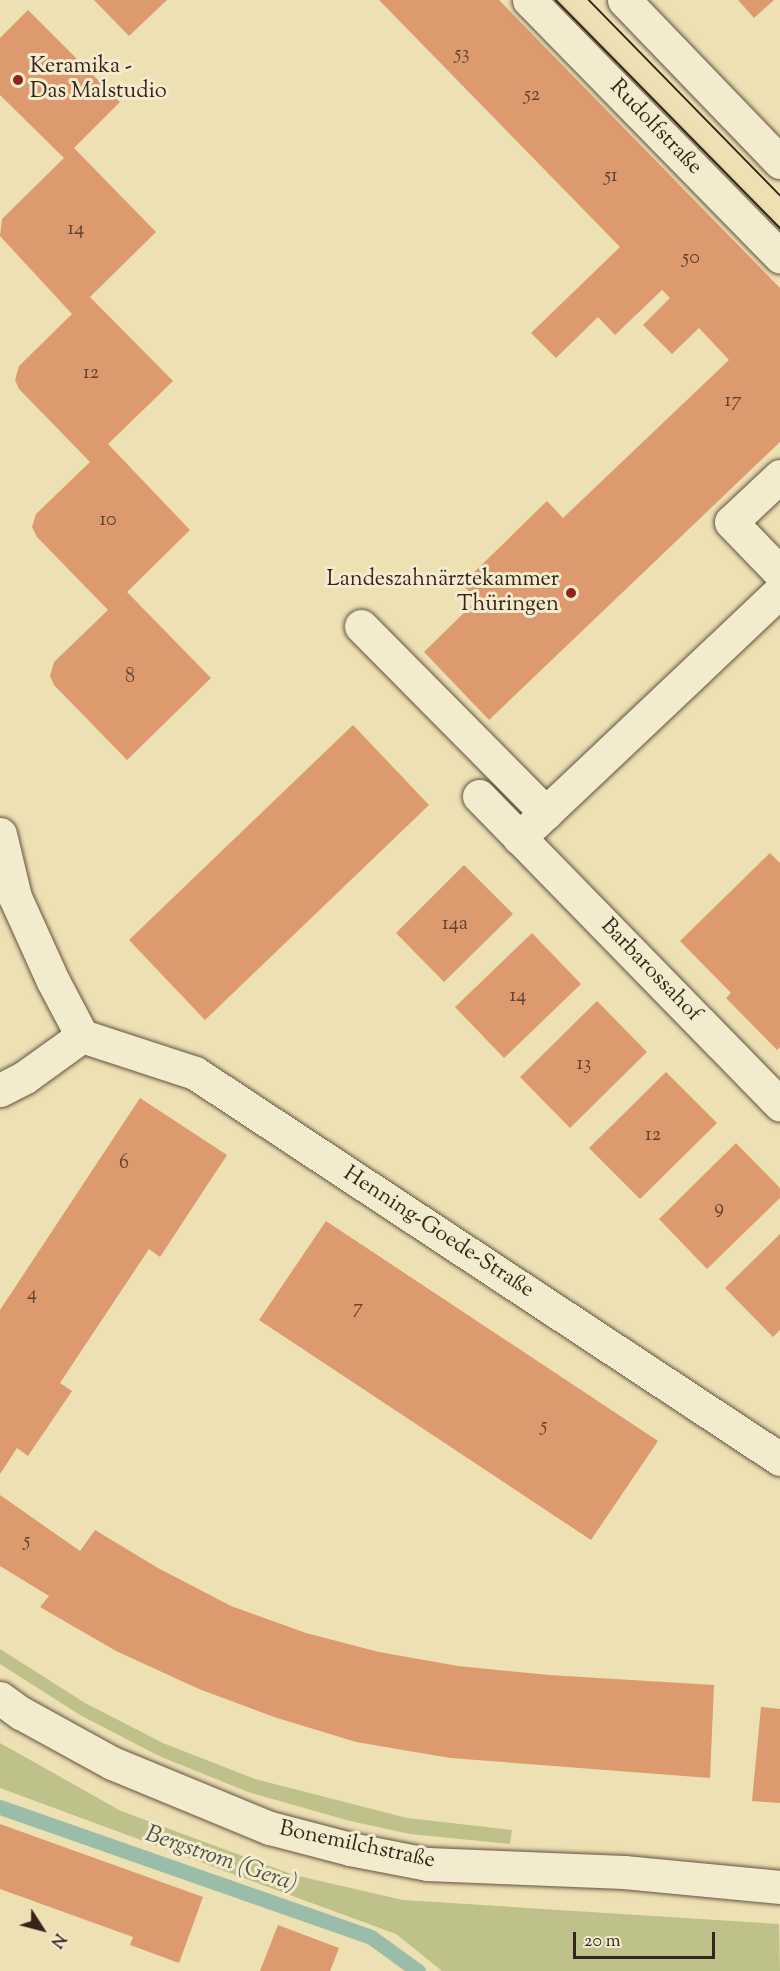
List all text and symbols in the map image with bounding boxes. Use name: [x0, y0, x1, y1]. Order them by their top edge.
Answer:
house number: 53: [455, 42, 469, 66]
place label: Keramika - Das Malstudio: [30, 54, 167, 106]
marker: Keramika - Das Malstudio: [11, 73, 25, 87]
street label: Rudolfstraße: [603, 75, 707, 181]
house number: 52: [524, 83, 540, 107]
house number: 51: [604, 164, 618, 188]
house number: 14: [68, 217, 84, 241]
house number: 50: [682, 246, 700, 270]
house number: 12: [83, 361, 99, 385]
house number: 17: [725, 389, 741, 413]
house number: 10: [99, 508, 117, 532]
place label: Landeszahnärztekammer Thüringen: [326, 567, 559, 618]
marker: Landeszahnärztekammer Thüringen: [564, 586, 578, 600]
house number: 8: [125, 665, 135, 689]
house number: 14a: [442, 912, 468, 936]
street label: Barbarossahof: [594, 914, 706, 1028]
house number: 14: [510, 984, 526, 1008]
house number: 13: [577, 1052, 591, 1076]
house number: 12: [645, 1123, 661, 1147]
house number: 6: [119, 1151, 129, 1175]
street label: Henning-Goede-Straße: [338, 1162, 538, 1304]
house number: 9: [714, 1196, 724, 1220]
house number: 4: [27, 1282, 37, 1306]
house number: 7: [353, 1296, 363, 1320]
house number: 5: [541, 1414, 547, 1438]
house number: 5: [24, 1529, 30, 1553]
street label: Bonemilchstraße: [277, 1817, 437, 1875]
water label: Bergstrom (Gera): [141, 1821, 301, 1899]
north arrow: [12, 1899, 72, 1959]
scale bar: [576, 1920, 718, 1958]
text: N: [44, 1928, 70, 1952]
text: 20 m: [584, 1929, 621, 1955]

